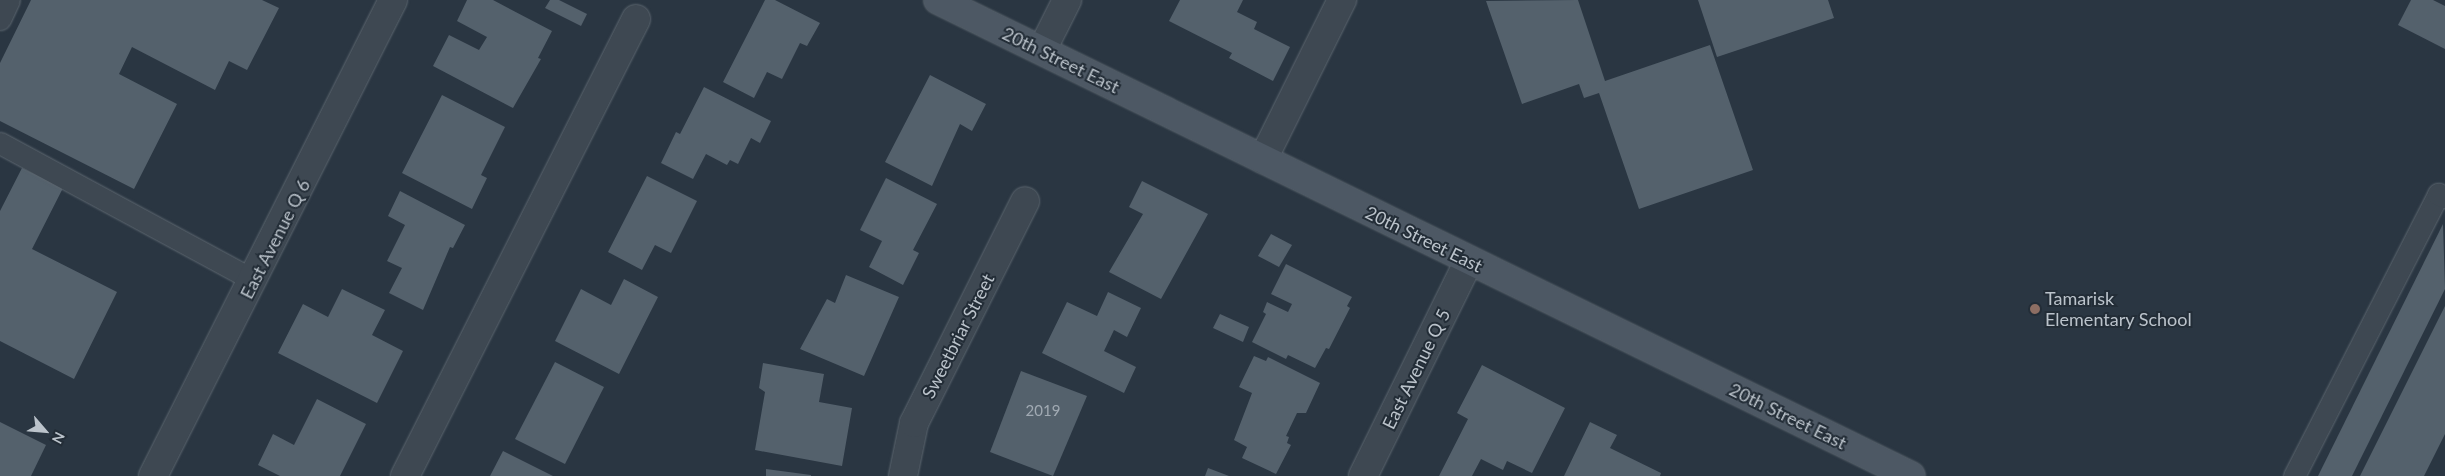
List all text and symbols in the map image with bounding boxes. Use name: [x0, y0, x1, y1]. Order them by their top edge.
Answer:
street label: 20th Street East: [999, 22, 1123, 98]
street label: East Avenue Q 6: [235, 175, 315, 303]
street label: 20th Street East: [1362, 201, 1486, 277]
street label: Sweetbriar Street: [917, 270, 999, 402]
place label: Tamarisk Elementary School: [2045, 288, 2192, 330]
marker: Tamarisk Elementary School: [2029, 303, 2041, 315]
street label: East Avenue Q 5: [1377, 305, 1455, 433]
street label: 20th Street East: [1726, 378, 1850, 454]
house number: 2019: [1026, 402, 1060, 420]
north arrow: [20, 406, 70, 456]
text: N: [49, 429, 69, 447]

